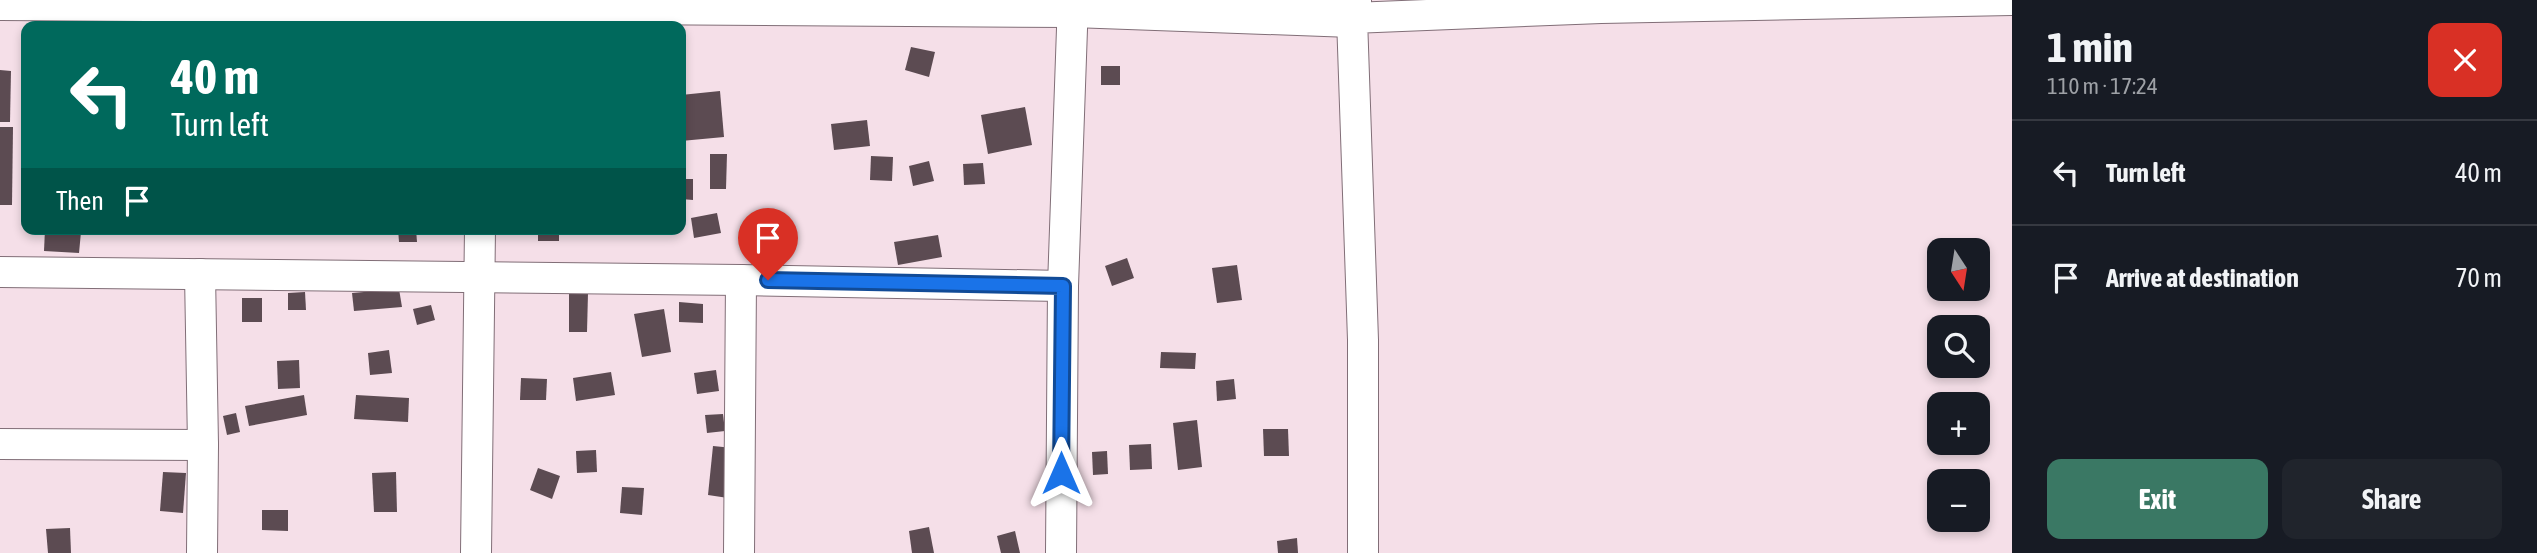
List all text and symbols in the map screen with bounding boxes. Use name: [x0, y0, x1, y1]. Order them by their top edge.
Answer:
text: 1 min: [2047, 23, 2133, 71]
button: close: [2428, 23, 2502, 97]
text: 40 m: [171, 48, 259, 104]
icon: left: [56, 49, 147, 140]
text: 110 m · 17:24: [2047, 73, 2158, 99]
text: Turn left: [171, 106, 269, 143]
icon: left: [2047, 154, 2085, 192]
text: Turn left: [2106, 158, 2186, 188]
text: 40 m: [2455, 158, 2502, 188]
icon: arrive: [118, 182, 156, 220]
text: Then: [56, 186, 104, 216]
pin: [738, 208, 798, 280]
icon: arrive: [749, 219, 787, 257]
north arrow: [1927, 238, 1990, 301]
map controls: [1927, 238, 1990, 532]
icon: arrive: [2047, 259, 2085, 297]
text: Arrive at destination: [2106, 263, 2299, 293]
text: 70 m: [2455, 263, 2502, 293]
button: search: [1927, 315, 1990, 378]
button: +: [1927, 392, 1990, 455]
position arrow: [1024, 436, 1098, 510]
button: Exit: [2047, 459, 2268, 539]
button: Share: [2282, 459, 2502, 539]
button: −: [1927, 469, 1990, 532]

